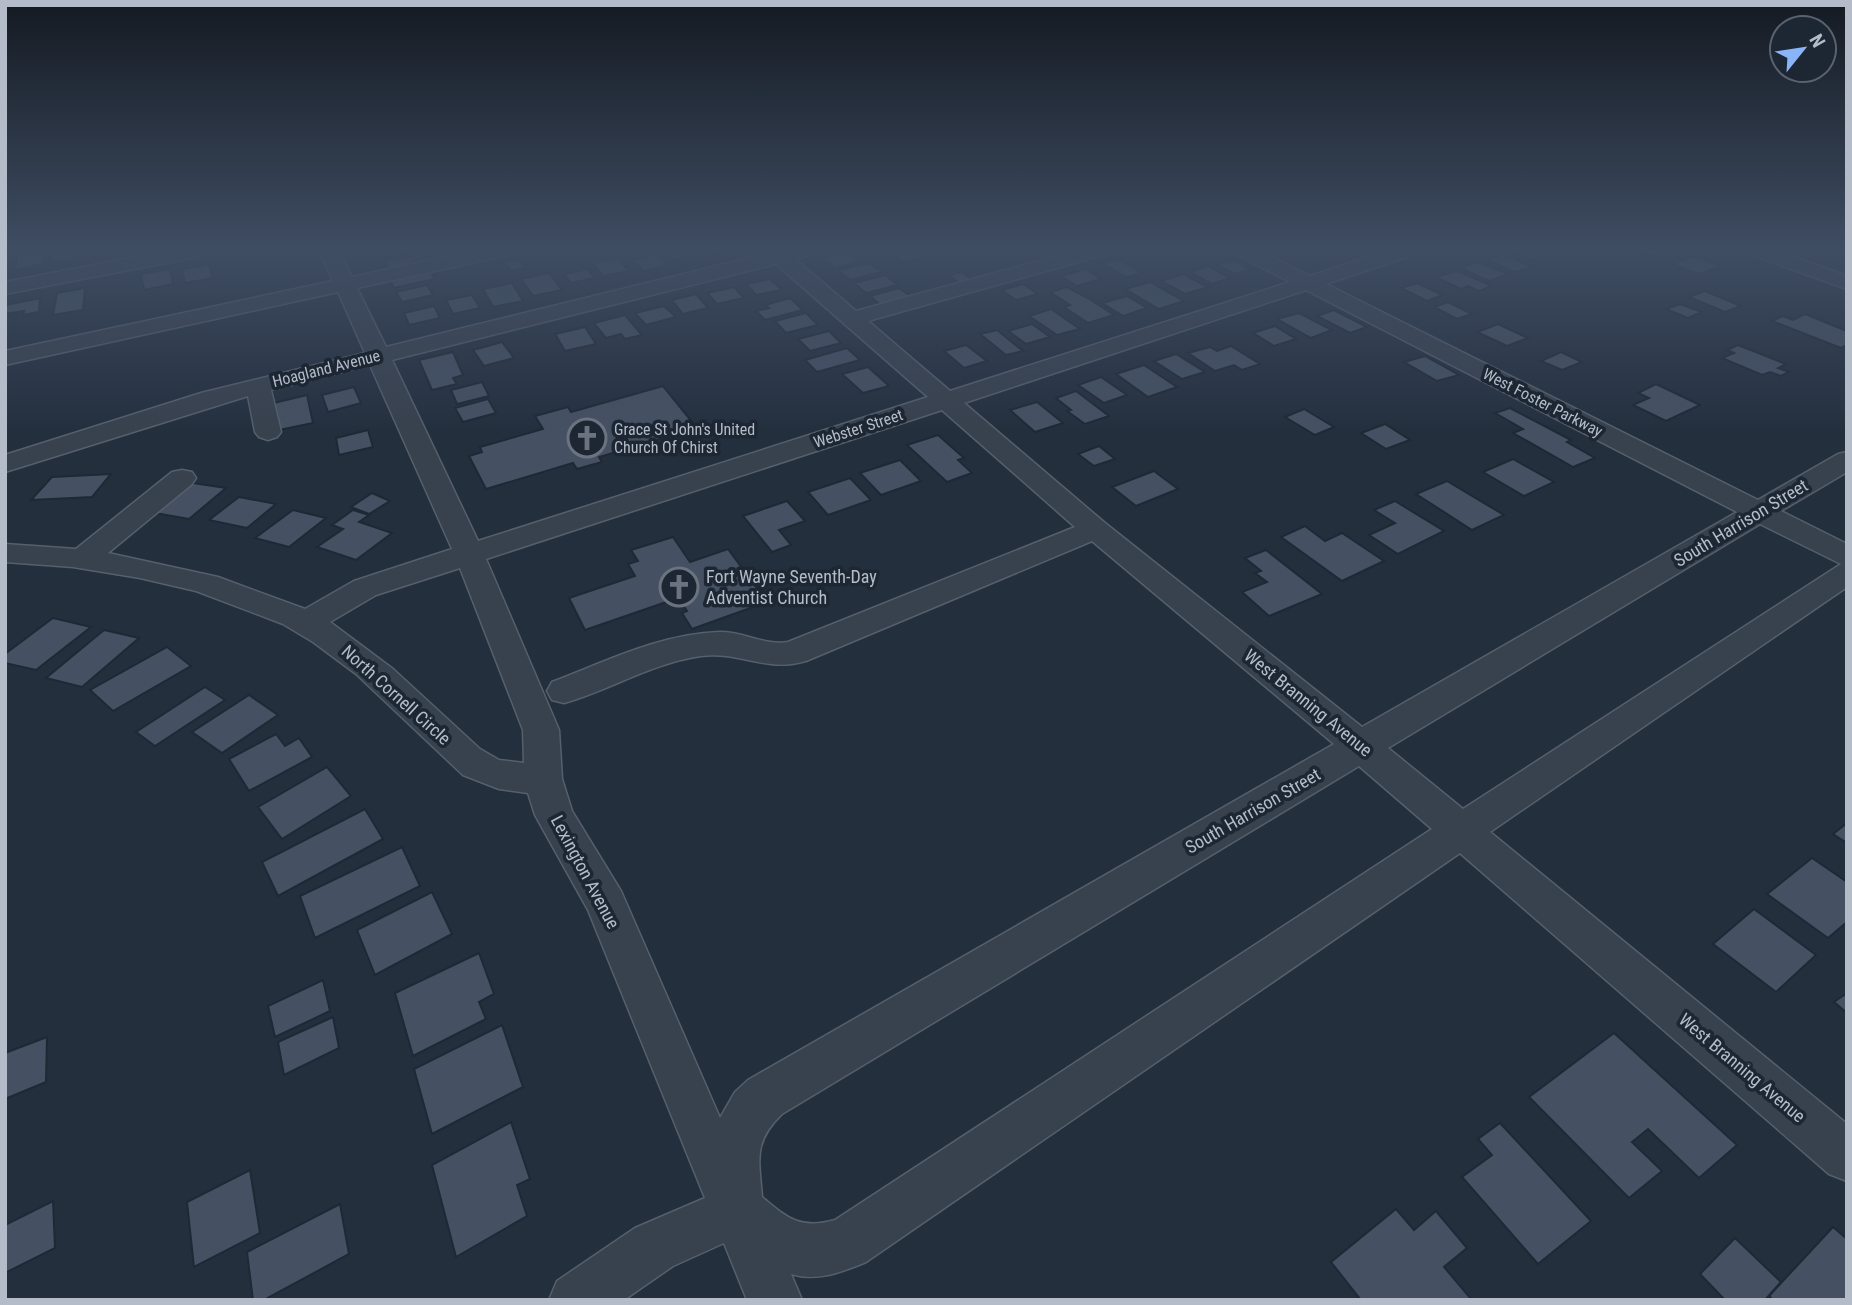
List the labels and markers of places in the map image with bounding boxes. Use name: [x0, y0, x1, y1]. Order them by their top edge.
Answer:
church icon: Grace St John's United Church Of Chirst: [566, 417, 608, 459]
place label: Grace St John's United Church Of Chirst: [614, 420, 755, 457]
church icon: Fort Wayne Seventh-Day Adventist Church: [658, 566, 700, 608]
place label: Fort Wayne Seventh-Day Adventist Church: [706, 566, 877, 608]

